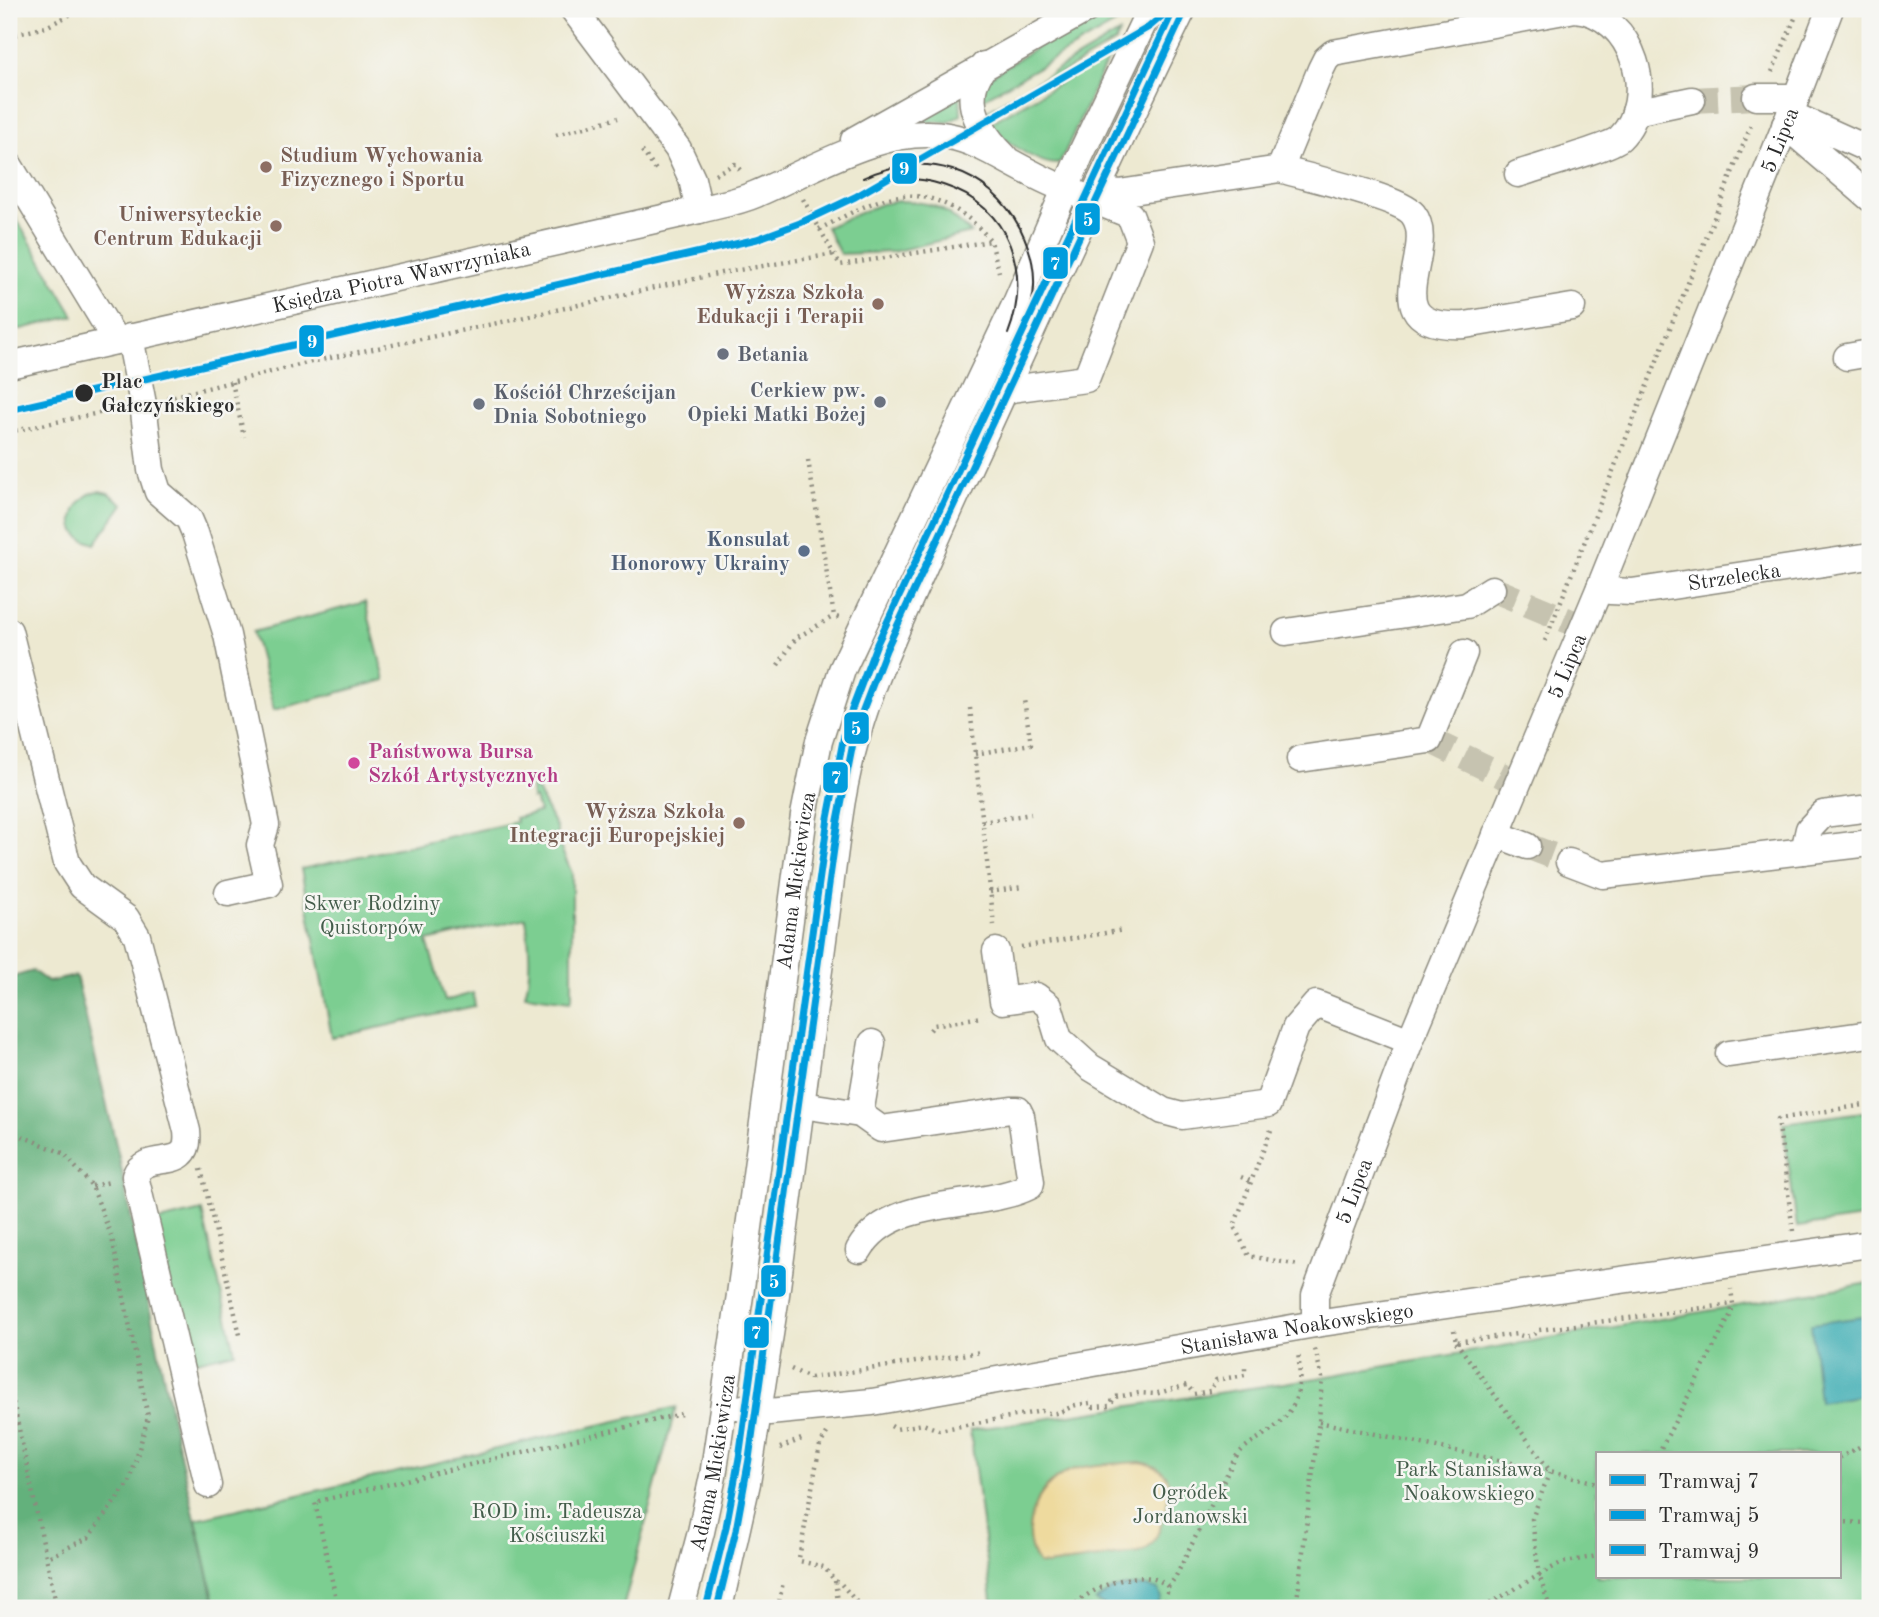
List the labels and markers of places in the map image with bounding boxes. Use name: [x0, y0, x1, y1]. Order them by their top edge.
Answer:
place label: Studium Wychowania Fizycznego i Sportu: [280, 146, 483, 191]
marker: Studium Wychowania Fizycznego i Sportu: [258, 159, 274, 175]
place label: Uniwersyteckie Centrum Edukacji: [93, 205, 262, 250]
marker: Uniwersyteckie Centrum Edukacji: [268, 218, 284, 234]
place label: Wyższa Szkoła Edukacji i Terapii: [696, 283, 864, 328]
marker: Wyższa Szkoła Edukacji i Terapii: [870, 296, 886, 312]
place label: Betania: [737, 345, 809, 366]
marker: Betania: [715, 346, 731, 362]
place label: Plac Gałczyńskiego: [101, 372, 235, 417]
place label: Cerkiew pw. Opieki Matki Bożej: [687, 381, 866, 426]
marker: Plac Gałczyńskiego: [73, 382, 95, 404]
place label: Kościół Chrześcijan Dnia Sobotniego: [493, 383, 676, 428]
marker: Cerkiew pw. Opieki Matki Bożej: [872, 394, 888, 410]
marker: Kościół Chrześcijan Dnia Sobotniego: [471, 396, 487, 412]
place label: Konsulat Honorowy Ukrainy: [610, 530, 790, 575]
marker: Konsulat Honorowy Ukrainy: [796, 543, 812, 559]
place label: Państwowa Bursa Szkół Artystycznych: [368, 742, 559, 787]
marker: Państwowa Bursa Szkół Artystycznych: [346, 755, 362, 771]
place label: Wyższa Szkoła Integracji Europejskiej: [509, 802, 725, 847]
marker: Wyższa Szkoła Integracji Europejskiej: [731, 815, 747, 831]

